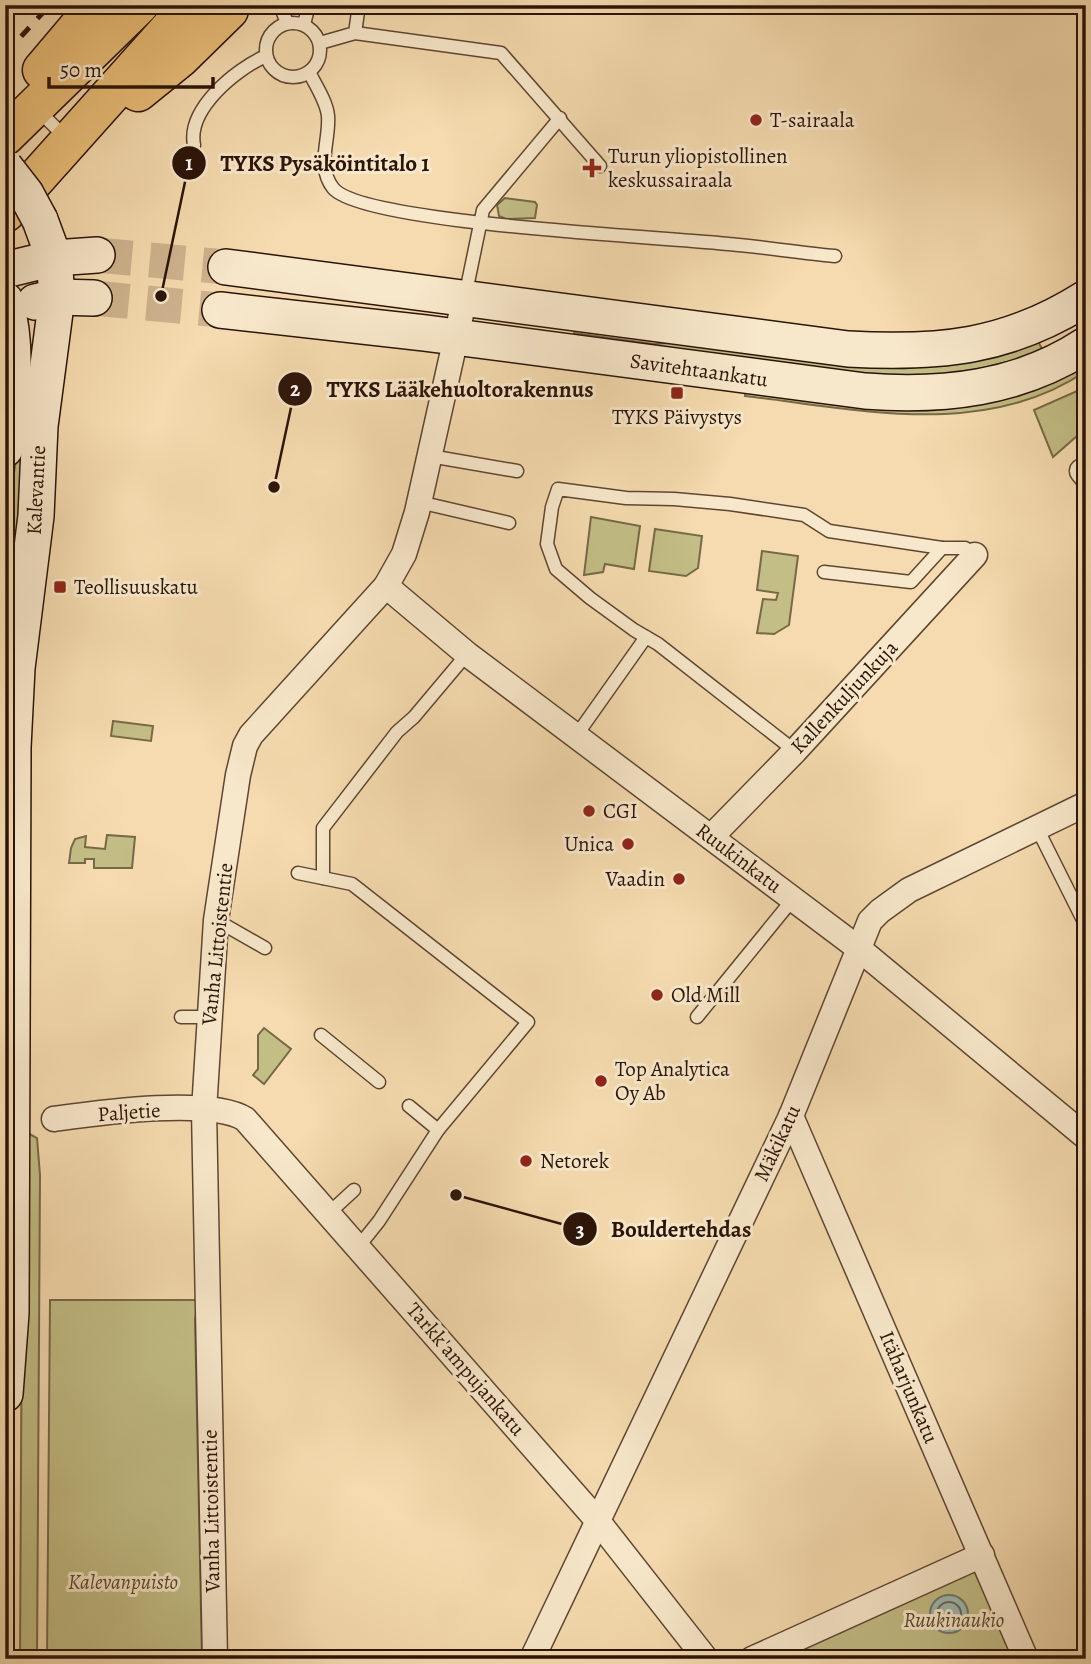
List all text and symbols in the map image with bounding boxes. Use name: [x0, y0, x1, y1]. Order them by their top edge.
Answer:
scale bar: [49, 46, 214, 90]
text: 50 m: [60, 56, 102, 84]
place label: T-sairaala: [770, 106, 855, 134]
marker: T-sairaala: [748, 112, 764, 128]
callout: TYKS Pysäköintitalo 1: [171, 141, 443, 185]
place label: Turun yliopistollinen keskussairaala: [608, 142, 788, 194]
text: TYKS Pysäköintitalo 1: [221, 148, 429, 179]
text: 1: [185, 149, 193, 177]
marker: Turun yliopistollinen keskussairaala: [582, 158, 602, 178]
street label: Savitehtaankatu: [628, 346, 770, 394]
callout: TYKS Lääkehuoltorakennus: [277, 367, 607, 411]
text: TYKS Lääkehuoltorakennus: [326, 374, 594, 405]
text: 2: [290, 375, 300, 403]
marker: TYKS Päivystys: [669, 385, 685, 401]
place label: TYKS Päivystys: [612, 403, 742, 431]
street label: Kalevantie: [20, 444, 52, 536]
place label: Teollisuuskatu: [74, 573, 199, 601]
marker: Teollisuuskatu: [52, 579, 68, 595]
street label: Kallenkuljunkuja: [784, 634, 904, 760]
place label: CGI: [603, 797, 637, 825]
marker: CGI: [581, 803, 597, 819]
street label: Ruukinkatu: [690, 816, 788, 900]
place label: Unica: [564, 830, 614, 858]
marker: Unica: [620, 836, 636, 852]
street label: Vanha Littoistentie: [194, 862, 239, 1027]
place label: Vaadin: [605, 865, 665, 893]
marker: Vaadin: [671, 871, 687, 887]
place label: Old Mill: [671, 981, 740, 1009]
marker: Old Mill: [649, 987, 665, 1003]
place label: Top Analytica Oy Ab: [615, 1055, 730, 1107]
marker: Top Analytica Oy Ab: [593, 1073, 609, 1089]
street label: Paljetie: [97, 1096, 161, 1128]
street label: Mäkikatu: [747, 1099, 807, 1186]
place label: Netorek: [540, 1147, 610, 1175]
marker: Netorek: [518, 1153, 534, 1169]
callout: Bouldertehdas: [562, 1207, 766, 1251]
text: Bouldertehdas: [611, 1214, 751, 1245]
text: 3: [575, 1216, 585, 1244]
street label: Tarkk'ampujankatu: [400, 1296, 532, 1442]
street label: Itäharjunkatu: [873, 1327, 945, 1448]
street label: Vanha Littoistentie: [196, 1429, 226, 1594]
park label: Kalevanpuisto: [68, 1568, 178, 1596]
park label: Ruukinaukio: [904, 1606, 1004, 1634]

